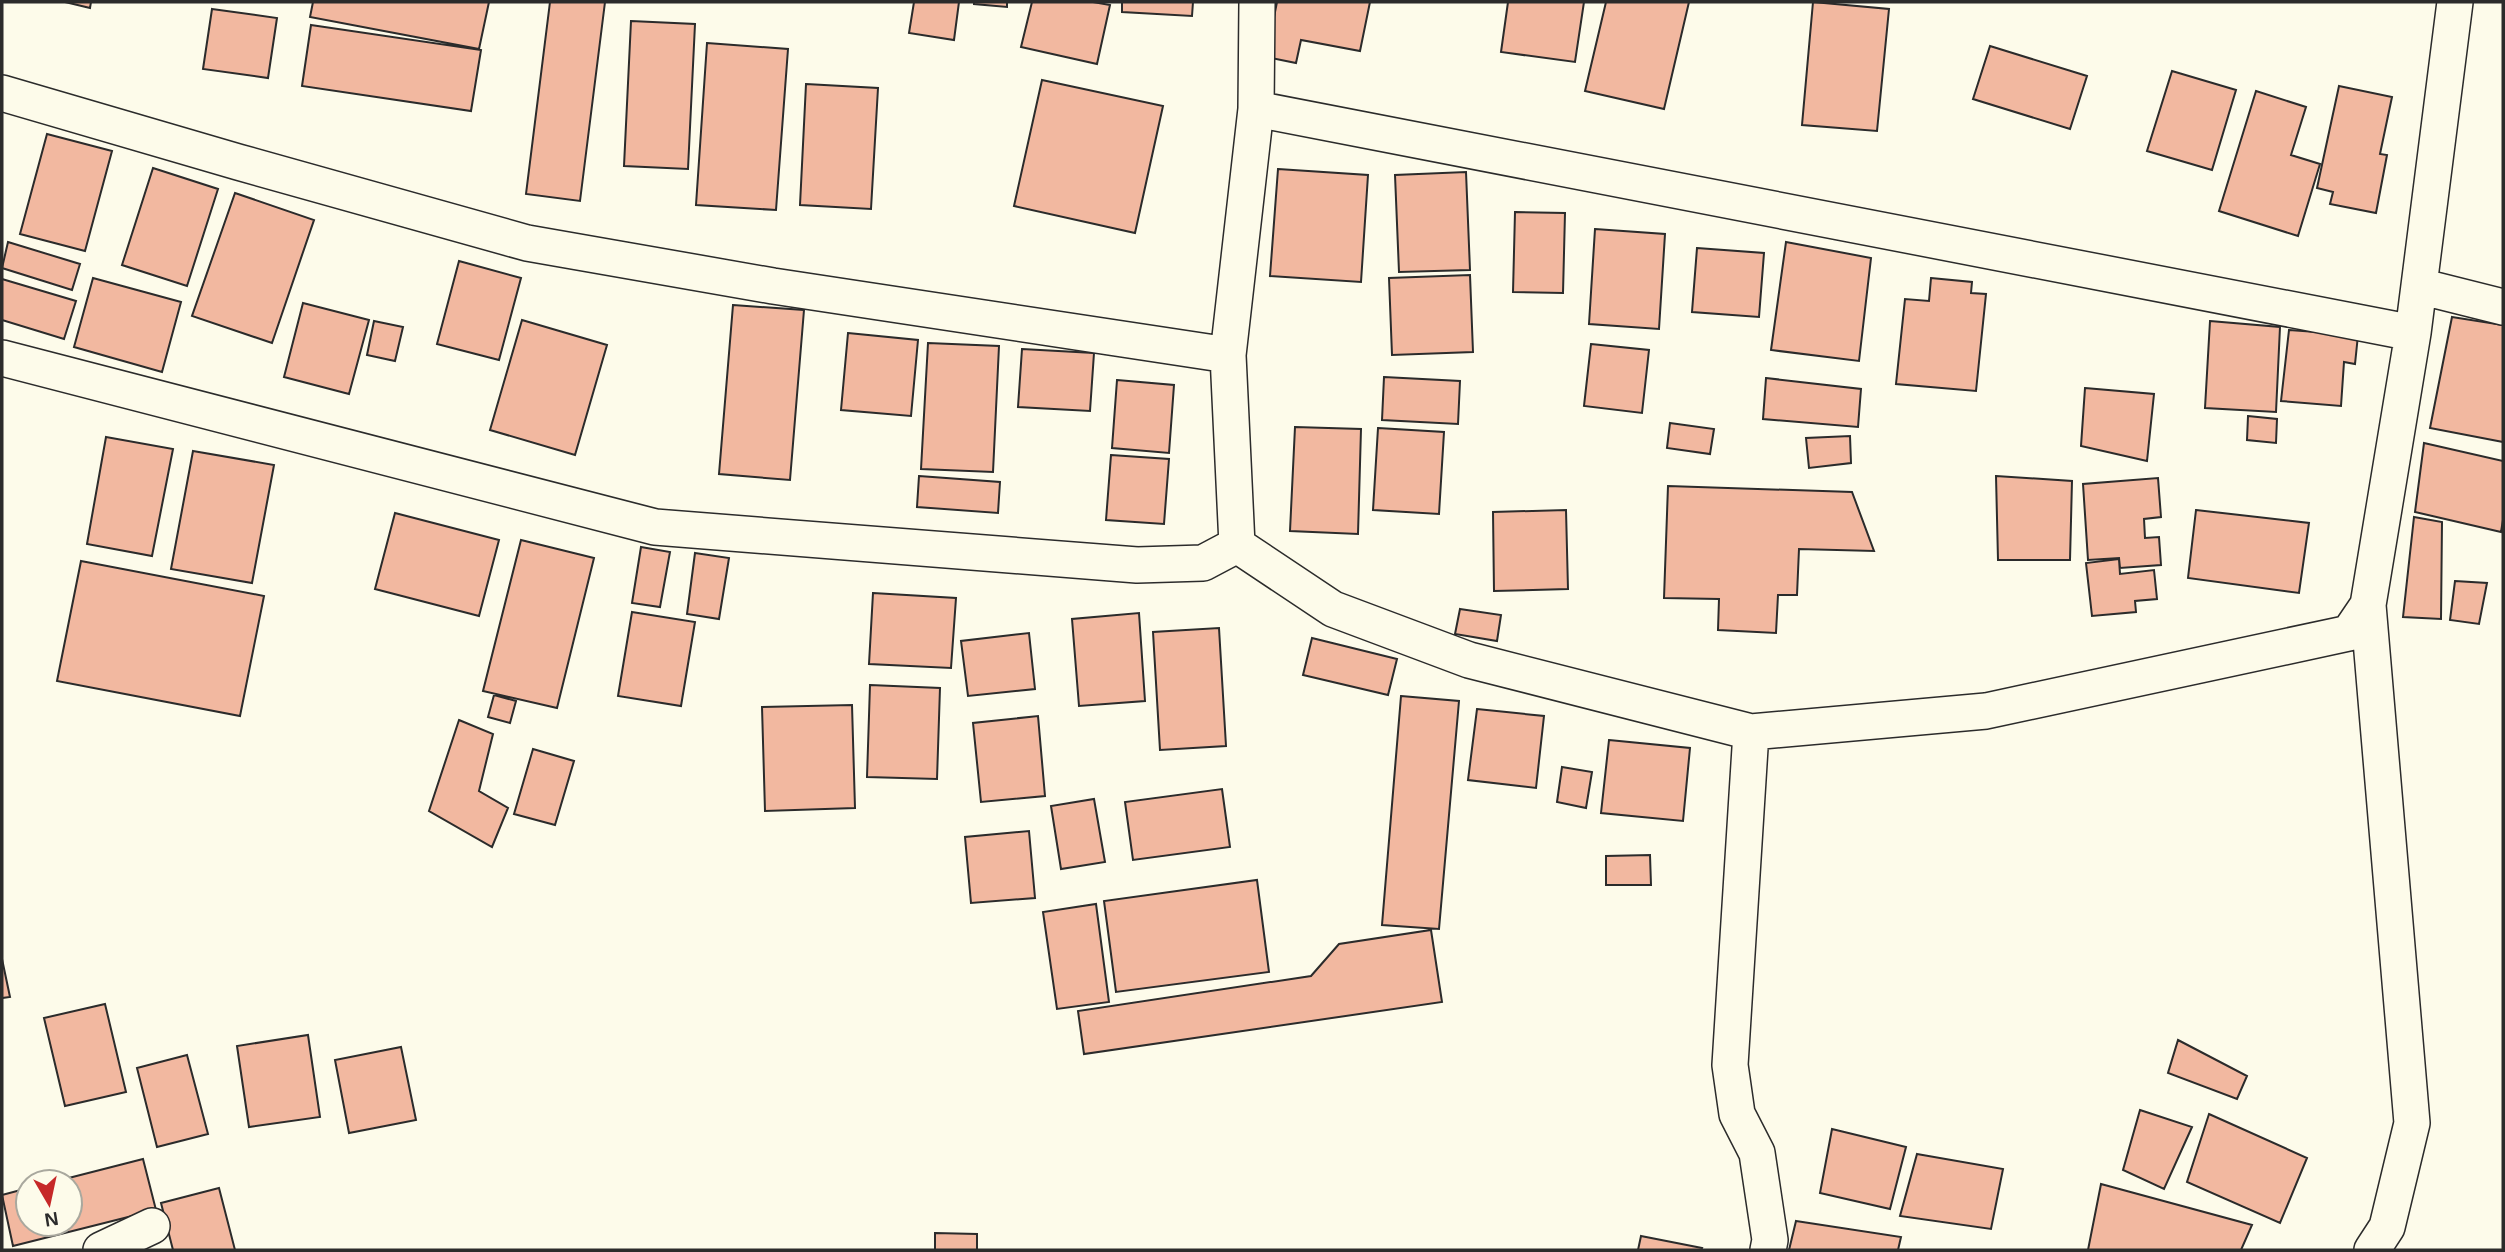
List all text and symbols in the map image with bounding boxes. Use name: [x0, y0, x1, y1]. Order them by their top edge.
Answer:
north arrow: [14, 1168, 84, 1238]
text: N: [43, 1208, 60, 1231]

